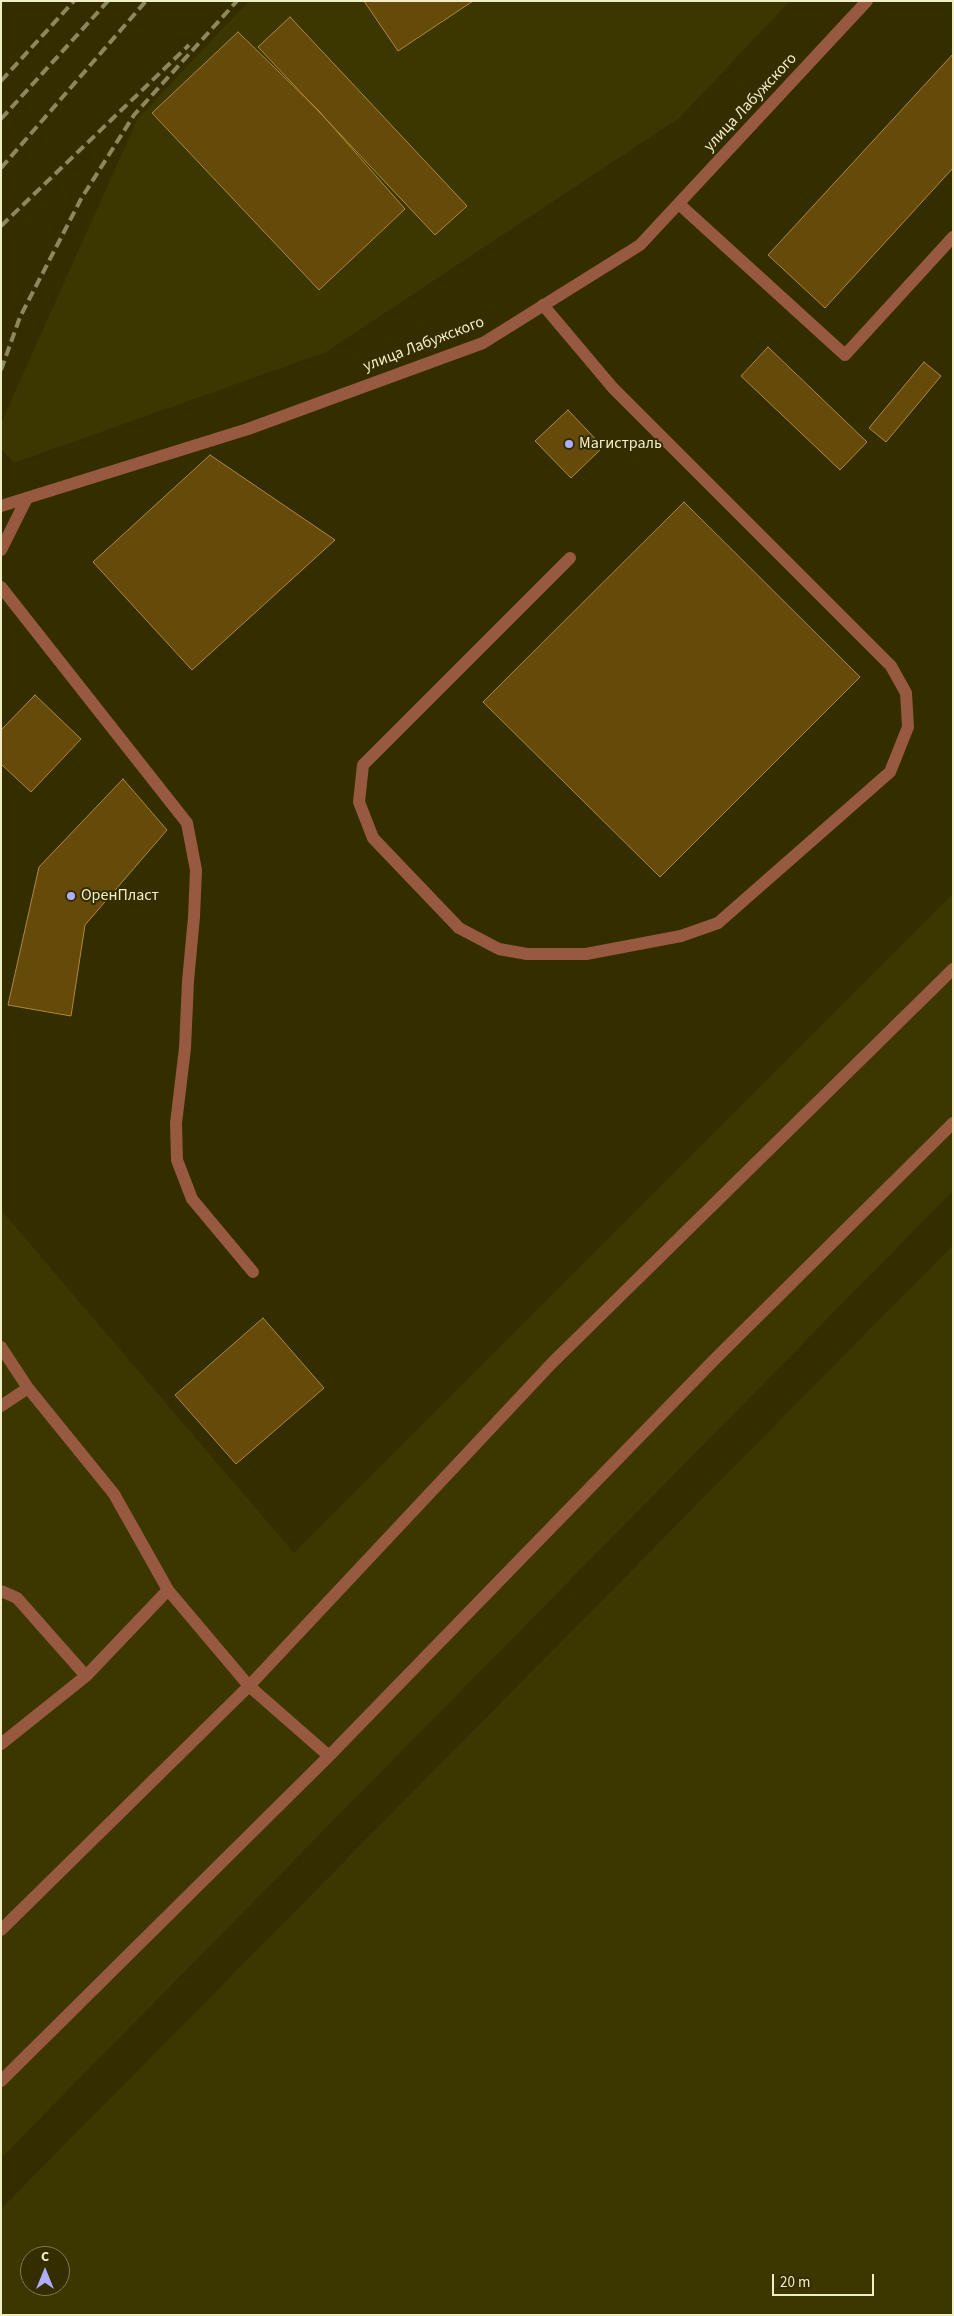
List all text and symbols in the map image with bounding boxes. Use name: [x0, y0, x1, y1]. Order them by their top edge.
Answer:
street label: улица Лабужского: [700, 50, 802, 156]
street label: улица Лабужского: [361, 313, 487, 377]
place label: Магистраль: [579, 434, 662, 454]
marker: Магистраль: [563, 438, 575, 450]
place label: ОренПласт: [81, 886, 159, 906]
marker: ОренПласт: [65, 890, 77, 902]
north arrow: [20, 2246, 70, 2296]
text: С: [41, 2247, 49, 2267]
scale bar: [774, 2264, 876, 2296]
text: 20 m: [780, 2272, 810, 2293]

